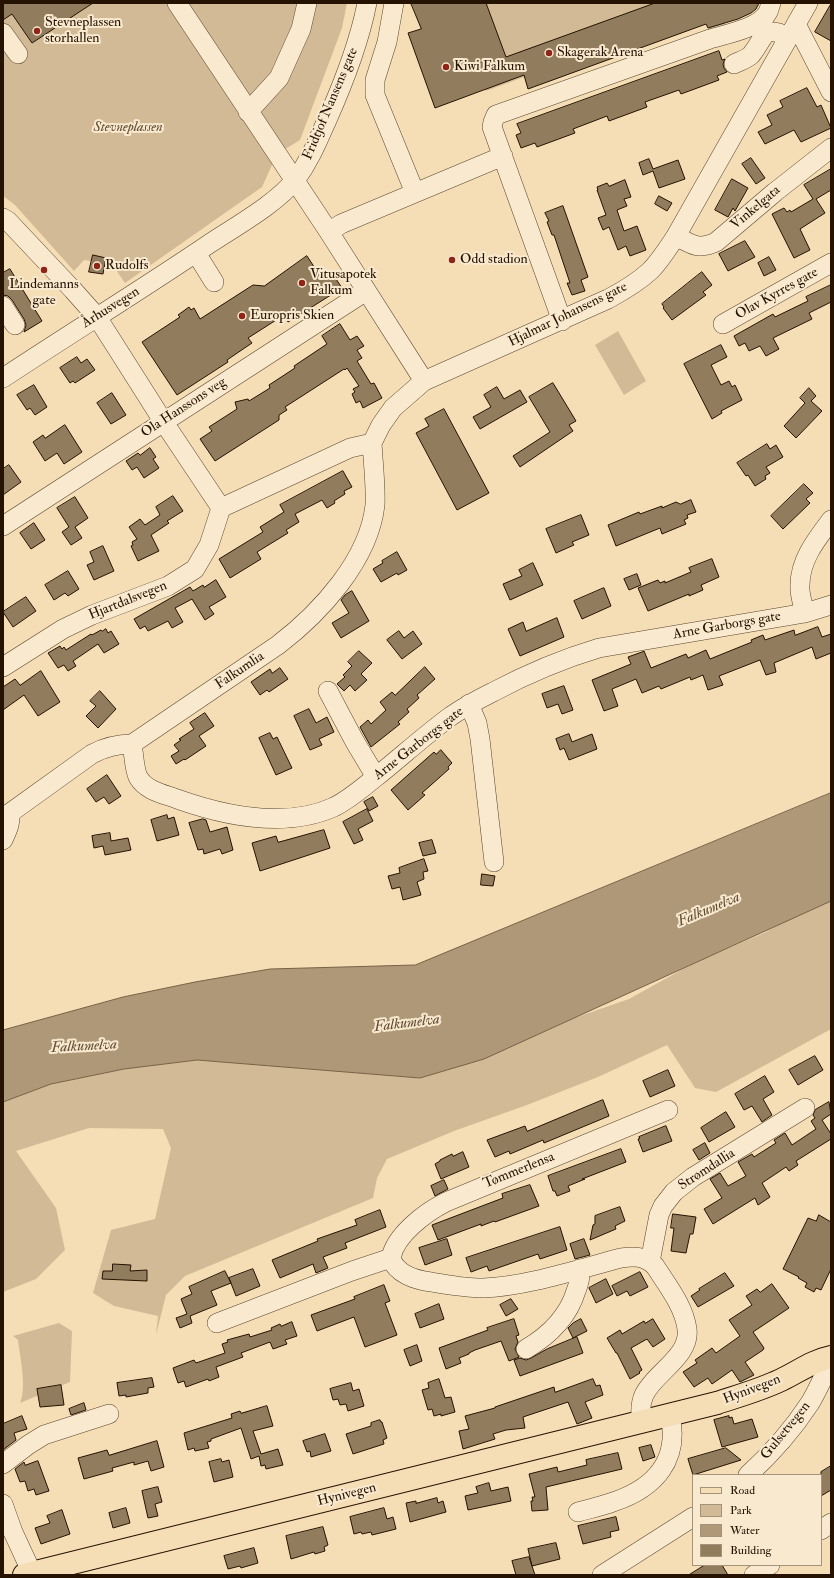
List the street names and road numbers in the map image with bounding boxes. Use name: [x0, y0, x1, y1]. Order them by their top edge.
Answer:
street label: Fridtjof Nansens gate: [300, 45, 362, 163]
street label: Vinkelgata: [728, 182, 784, 234]
street label: Olav Kyrres gate: [733, 264, 821, 324]
street label: Hjalmar Johansens gate: [506, 279, 630, 351]
street label: Århusvegen: [79, 284, 143, 332]
street label: Ola Hanssons veg: [138, 374, 230, 442]
street label: Hjartdalsvegen: [86, 578, 170, 624]
street label: Arne Garborgs gate: [672, 608, 782, 644]
street label: Falkumlia: [212, 649, 268, 693]
street label: Arne Garborgs gate: [371, 704, 467, 784]
street label: Strømdallia: [675, 1145, 739, 1195]
street label: Tømmerlensa: [481, 1149, 557, 1193]
street label: Hynivegen: [721, 1371, 783, 1409]
street label: Gulsetvegen: [758, 1399, 814, 1463]
street label: Hynivegen: [316, 1480, 378, 1510]

